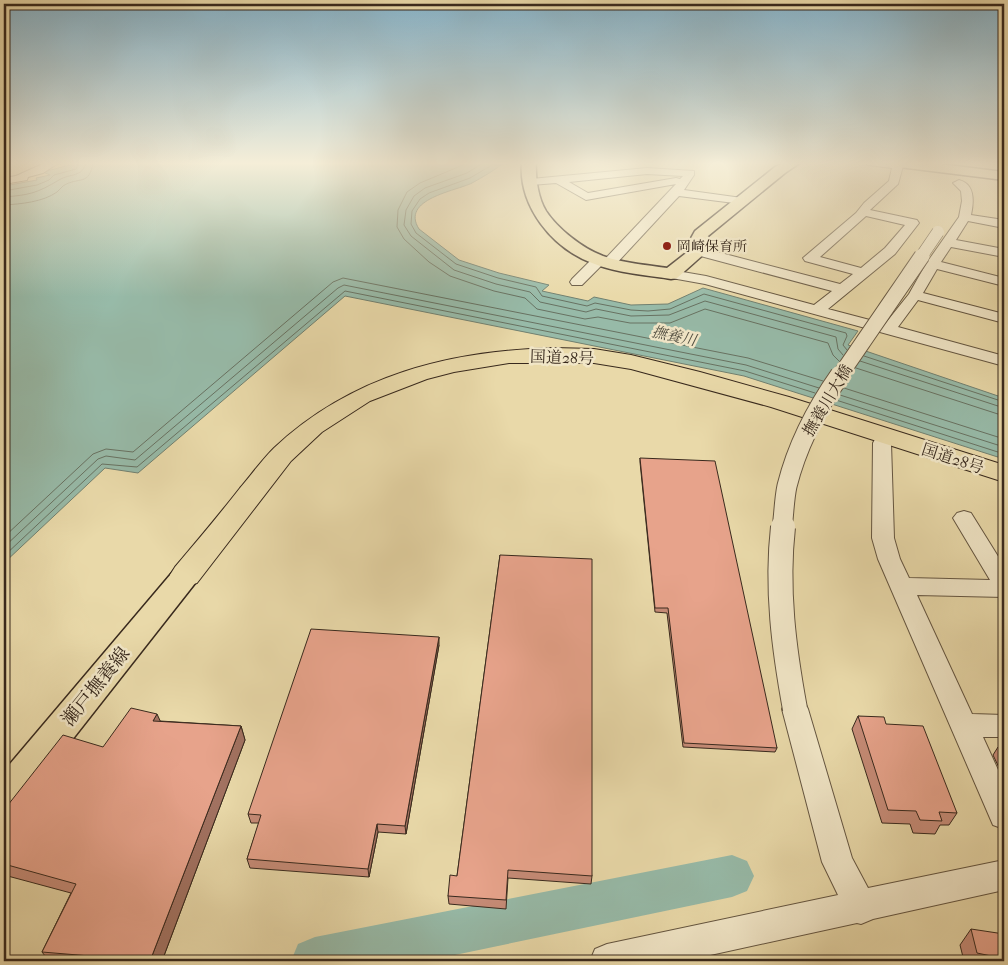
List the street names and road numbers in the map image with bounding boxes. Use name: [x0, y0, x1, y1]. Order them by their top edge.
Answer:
street label: 国道28号: [530, 347, 594, 368]
street label: 撫養川大橋: [799, 361, 856, 439]
street label: 国道28号: [919, 440, 986, 477]
street label: 瀬戸撫養線: [57, 643, 134, 730]

